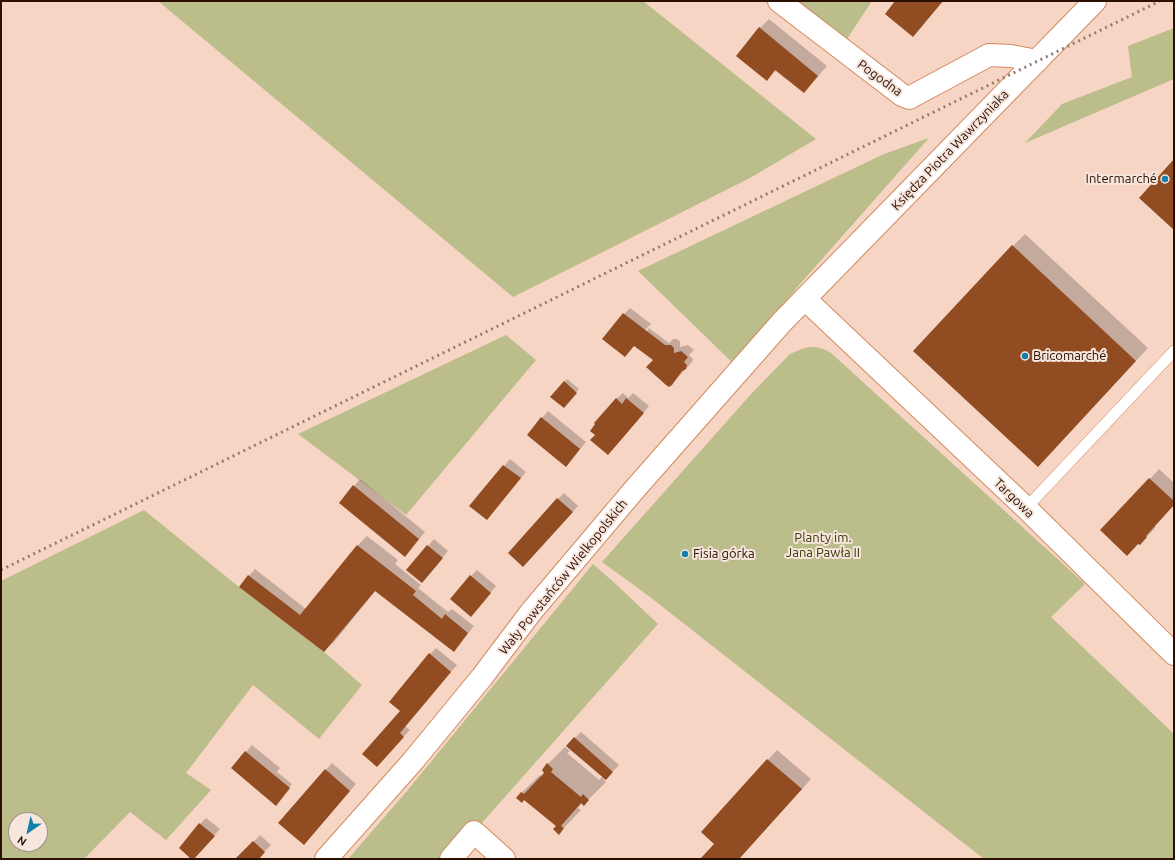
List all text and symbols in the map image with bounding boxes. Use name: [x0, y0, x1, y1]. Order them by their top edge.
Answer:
street label: Pogodna: [854, 56, 906, 100]
street label: Księdza Piotra Wawrzyniaka: [888, 86, 1012, 214]
place label: Intermarché: [1086, 171, 1157, 187]
marker: Intermarché: [1160, 174, 1170, 184]
place label: Bricomarché: [1033, 348, 1106, 364]
marker: Bricomarché: [1020, 351, 1030, 361]
street label: Targowa: [991, 475, 1037, 521]
street label: Wały Powstańców Wielkopolskich: [495, 496, 631, 658]
park label: Planty im. Jana Pawła II: [786, 530, 860, 561]
place label: Fisia górka: [693, 546, 755, 562]
marker: Fisia górka: [680, 549, 690, 559]
north arrow: [8, 812, 48, 852]
text: N: [15, 834, 29, 848]

